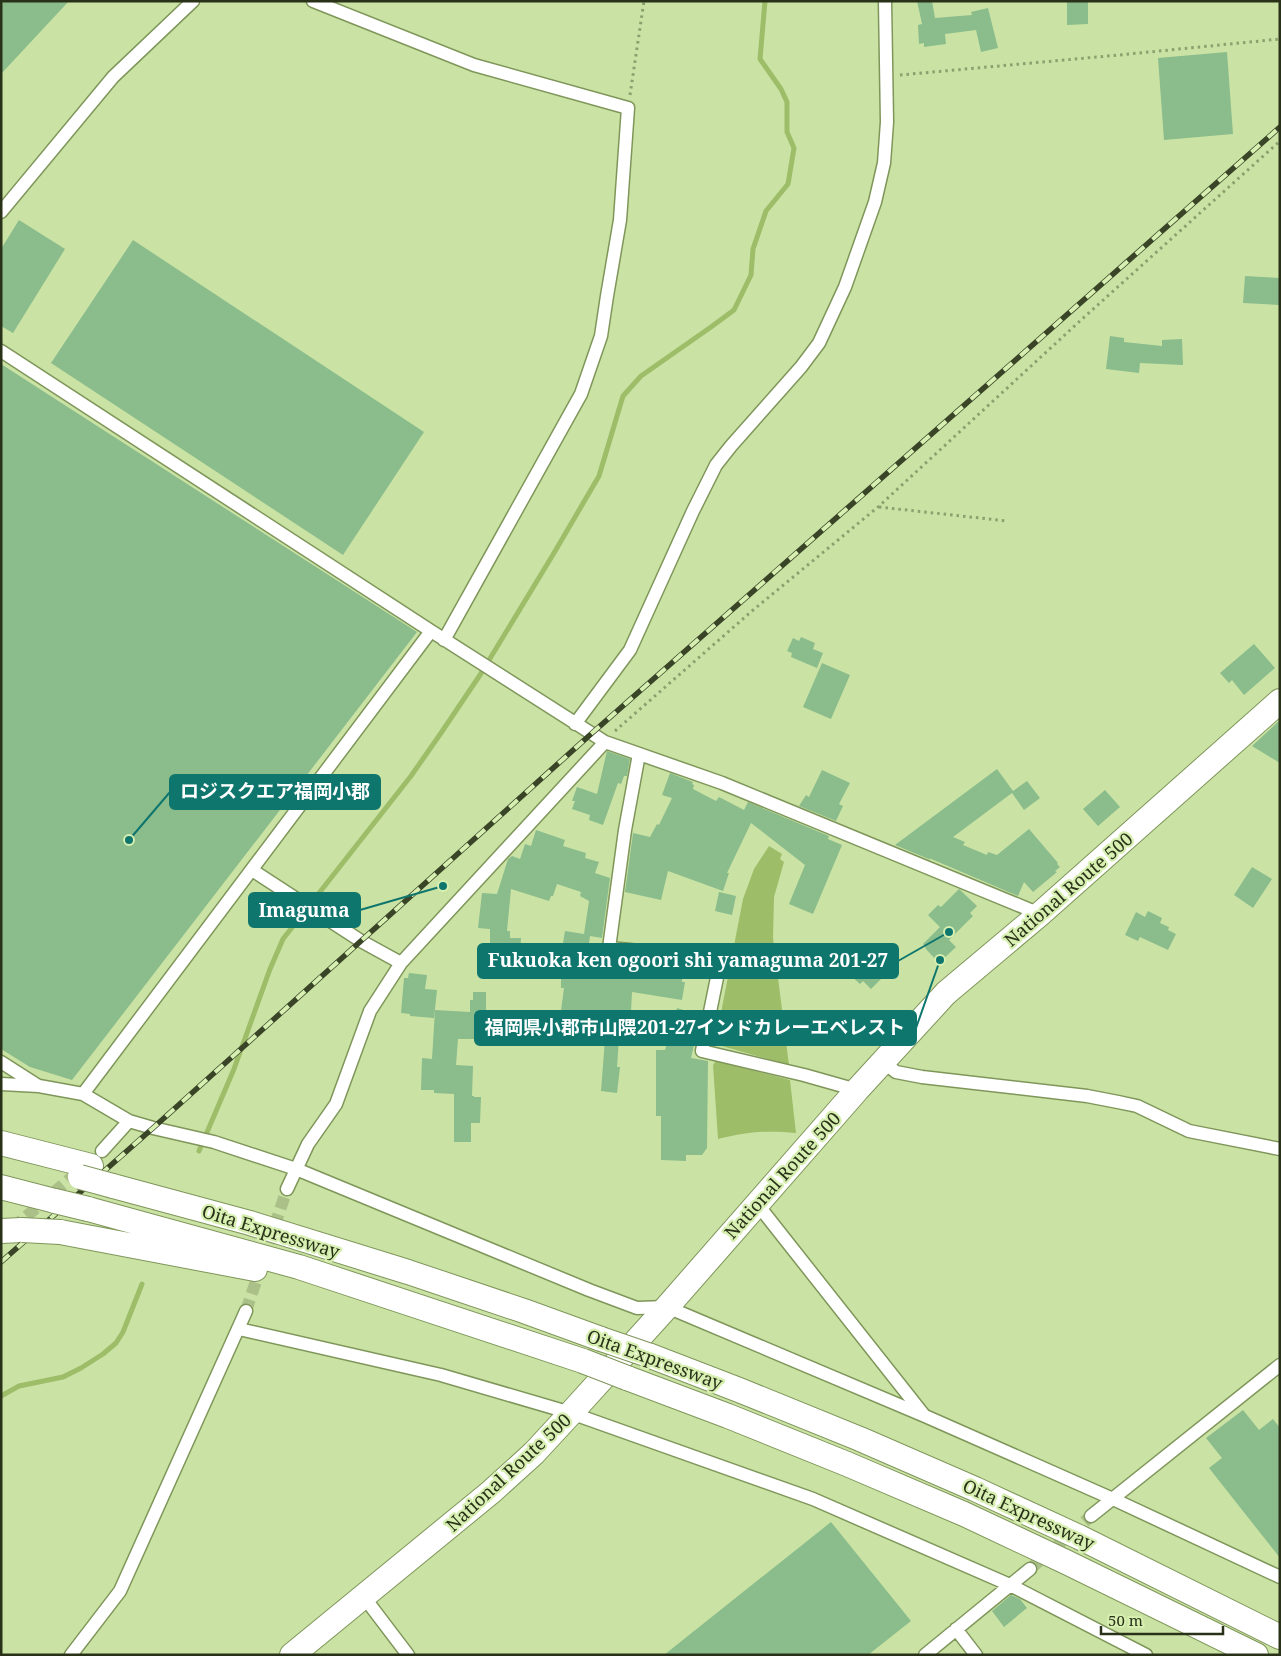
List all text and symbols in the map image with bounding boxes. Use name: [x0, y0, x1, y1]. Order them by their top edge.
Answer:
callout: ロジスクエア福岡小郡: [170, 775, 380, 809]
text: ロジスクエア福岡小郡: [180, 778, 370, 804]
street label: National Route 500: [999, 827, 1137, 951]
callout: Imaguma: [249, 893, 360, 927]
text: Imaguma: [258, 897, 350, 923]
callout: Fukuoka ken ogoori shi yamaguma 201-27: [478, 944, 898, 978]
text: Fukuoka ken ogoori shi yamaguma 201-27: [488, 947, 888, 973]
callout: 福岡県小郡市山隈201-27インドカレーエベレスト: [475, 1011, 916, 1045]
text: 福岡県小郡市山隈201-27インドカレーエベレスト: [485, 1014, 905, 1040]
street label: National Route 500: [719, 1106, 845, 1244]
street label: Oita Expressway: [199, 1199, 344, 1264]
street label: Oita Expressway: [584, 1323, 727, 1395]
street label: National Route 500: [440, 1408, 576, 1536]
street label: Oita Expressway: [959, 1473, 1100, 1555]
scale bar: [1101, 1604, 1224, 1636]
text: 50 m: [1108, 1610, 1143, 1630]

